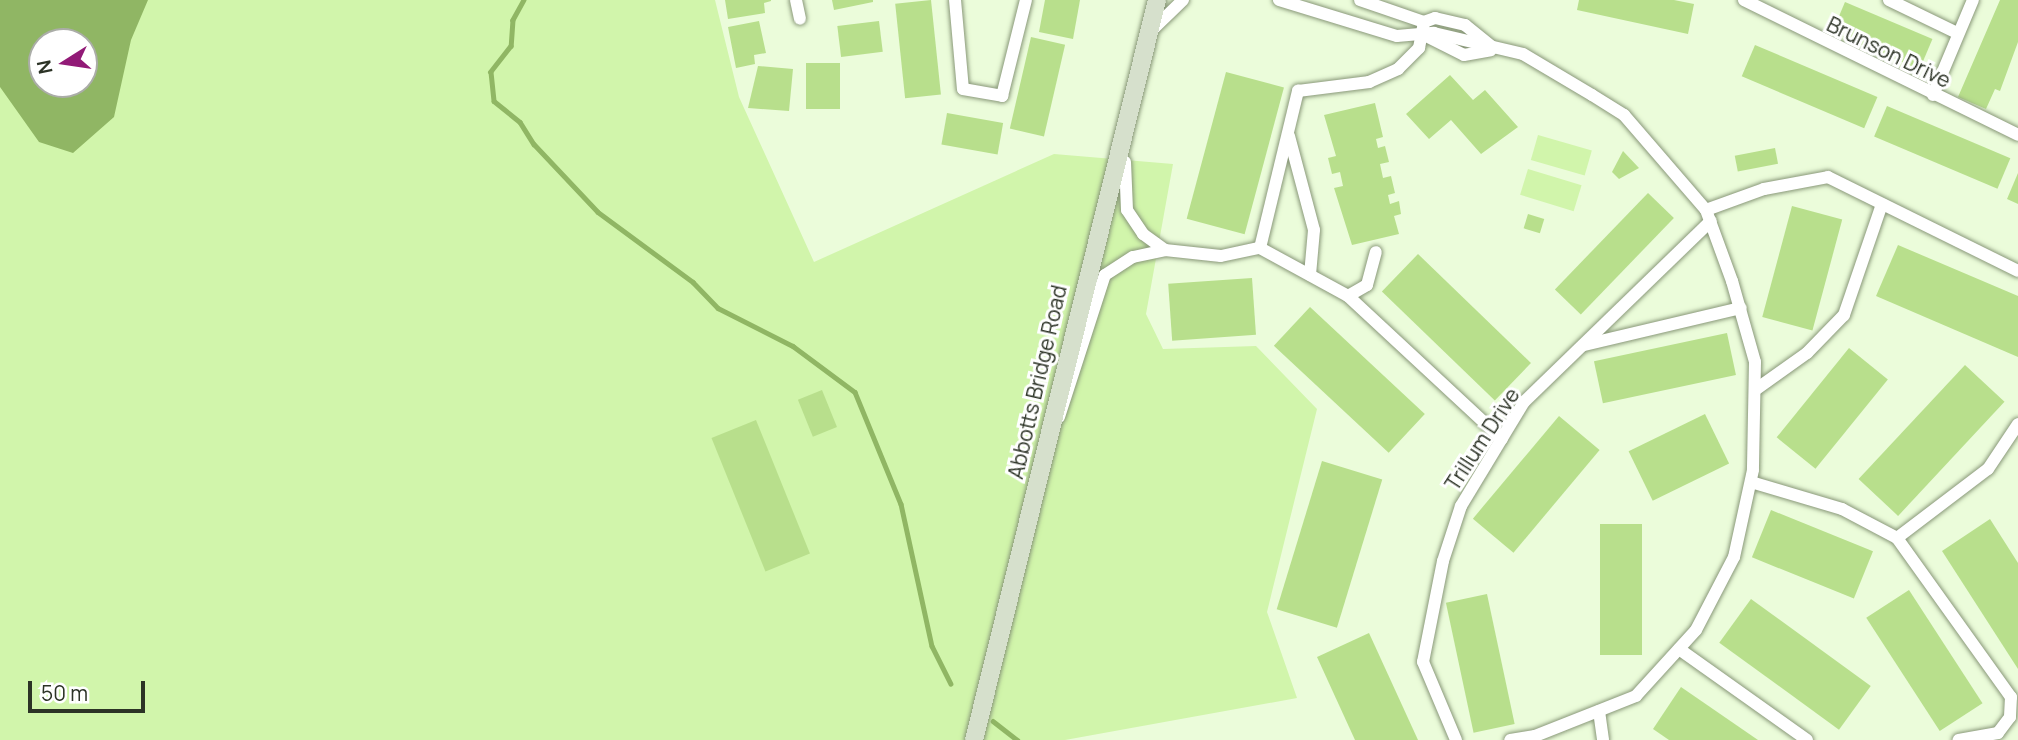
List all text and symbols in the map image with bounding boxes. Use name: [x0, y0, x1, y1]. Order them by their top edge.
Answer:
street label: Brunson Drive: [1823, 11, 1955, 93]
north arrow: [28, 28, 98, 98]
text: N: [30, 58, 59, 76]
street label: Abbotts Bridge Road: [1002, 283, 1072, 481]
street label: Trillum Drive: [1439, 383, 1525, 495]
scale bar: [32, 666, 149, 710]
text: 50 m: [41, 679, 88, 707]

